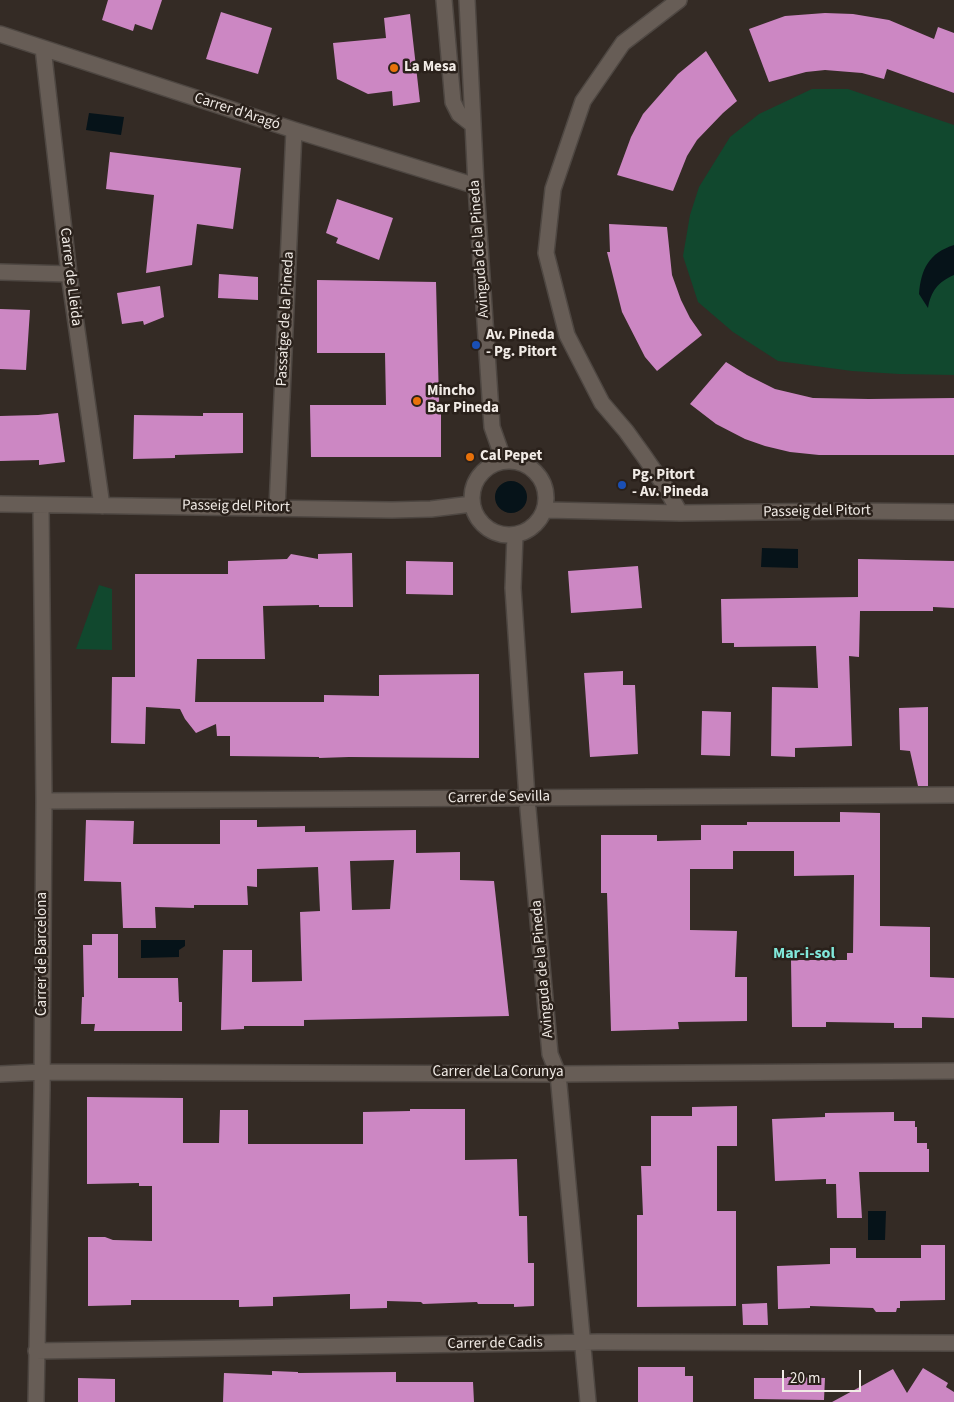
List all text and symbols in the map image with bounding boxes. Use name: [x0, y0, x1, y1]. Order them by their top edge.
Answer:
place label: La Mesa: [404, 59, 456, 77]
marker: La Mesa: [388, 62, 400, 74]
street label: Carrer d'Aragó: [192, 90, 282, 134]
street label: Avinguda de la Pineda: [466, 179, 494, 319]
street label: Carrer de Lleida: [55, 227, 85, 327]
street label: Passatge de la Pineda: [273, 251, 299, 387]
place label: Av. Pineda - Pg. Pitort: [486, 327, 557, 362]
marker: Av. Pineda - Pg. Pitort: [470, 339, 482, 351]
place label: Mincho Bar Pineda: [427, 383, 499, 418]
marker: Mincho Bar Pineda: [411, 395, 423, 407]
place label: Cal Pepet: [480, 448, 542, 466]
marker: Cal Pepet: [464, 451, 476, 463]
place label: Pg. Pitort - Av. Pineda: [632, 467, 709, 502]
marker: Pg. Pitort - Av. Pineda: [616, 479, 628, 491]
street label: Passeig del Pitort: [182, 497, 290, 517]
street label: Passeig del Pitort: [763, 502, 871, 522]
street label: Carrer de Sevilla: [448, 788, 550, 808]
street label: Carrer de Barcelona: [34, 892, 52, 1016]
street label: Avinguda de la Pineda: [528, 899, 558, 1039]
district label: Mar-i-sol: [773, 944, 835, 964]
street label: Carrer de La Corunya: [432, 1064, 564, 1082]
street label: Carrer de Cadis: [447, 1334, 543, 1354]
scale bar: [784, 1360, 863, 1392]
text: 20 m: [790, 1368, 820, 1389]

